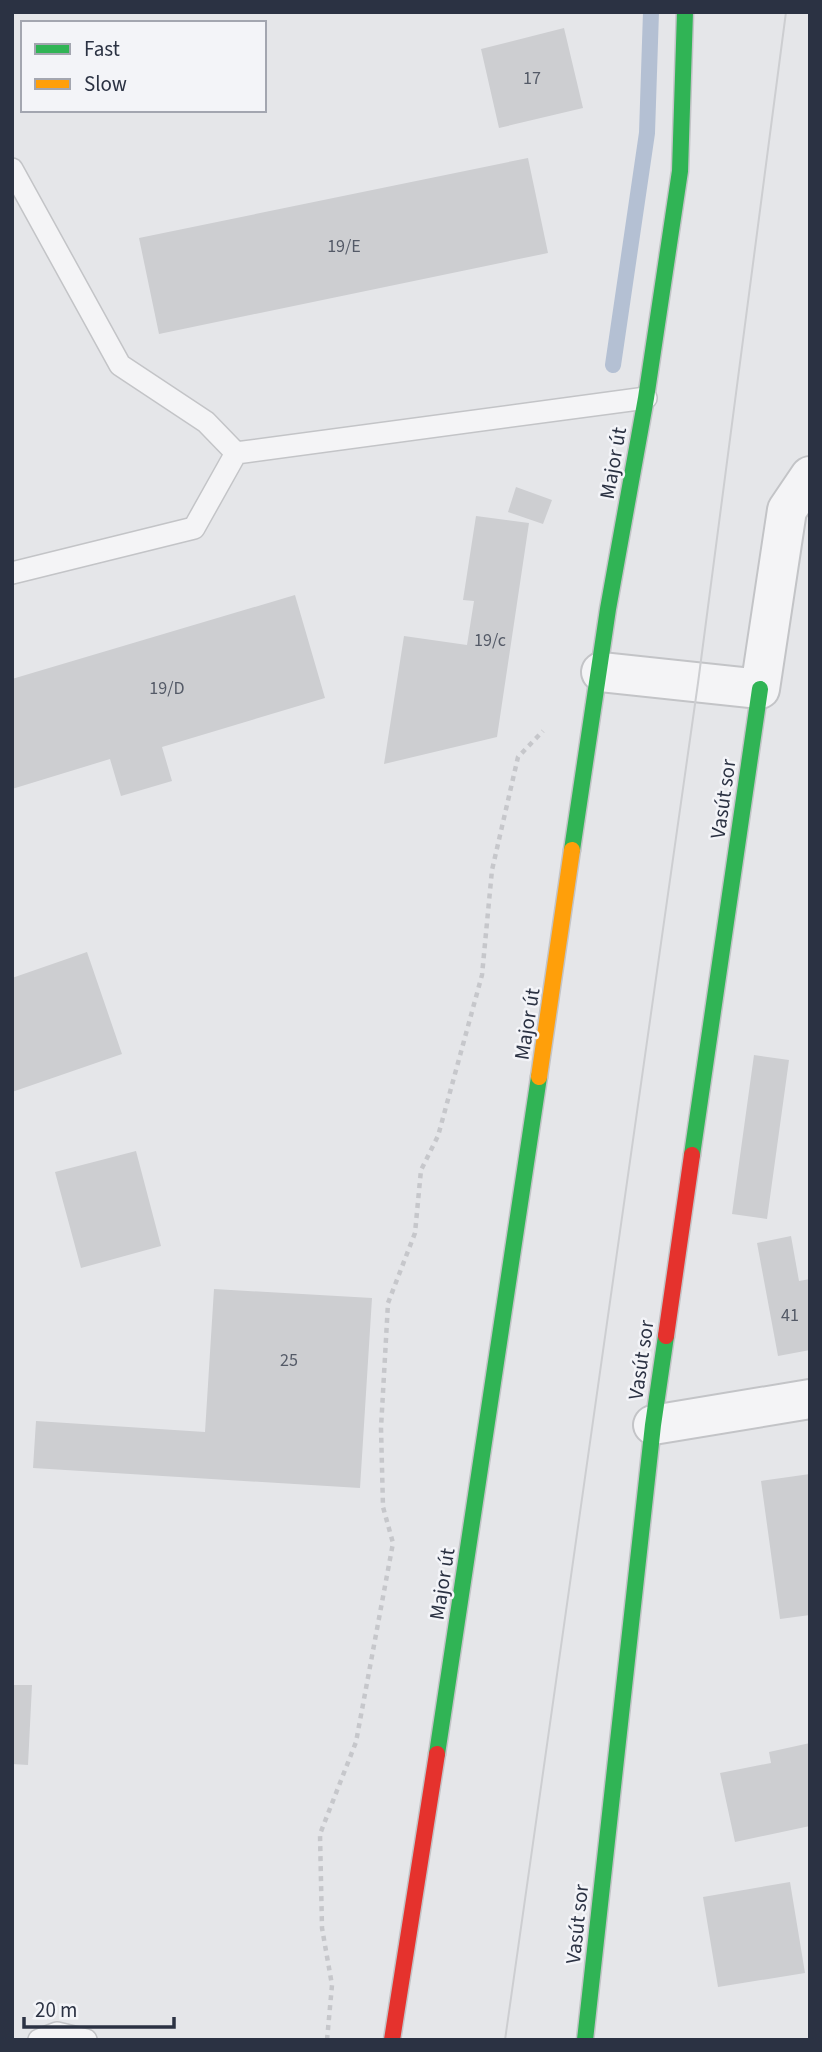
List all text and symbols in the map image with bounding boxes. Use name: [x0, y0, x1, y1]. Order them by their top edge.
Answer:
legend: [21, 21, 266, 112]
text: Fast: [84, 34, 120, 64]
house number: 17: [523, 66, 541, 91]
text: Slow: [84, 69, 127, 99]
house number: 19/E: [327, 234, 361, 259]
street label: Major út: [592, 425, 634, 501]
house number: 19/c: [474, 628, 506, 653]
house number: 19/D: [149, 676, 185, 701]
street label: Vasút sor: [703, 757, 744, 841]
street label: Major út: [507, 986, 547, 1062]
house number: 41: [781, 1303, 799, 1328]
street label: Vasút sor: [621, 1318, 662, 1402]
house number: 25: [280, 1348, 298, 1373]
street label: Major út: [422, 1546, 462, 1622]
street label: Vasút sor: [558, 1882, 596, 1965]
scale bar: [24, 1986, 175, 2030]
text: 20 m: [35, 1995, 77, 2025]

